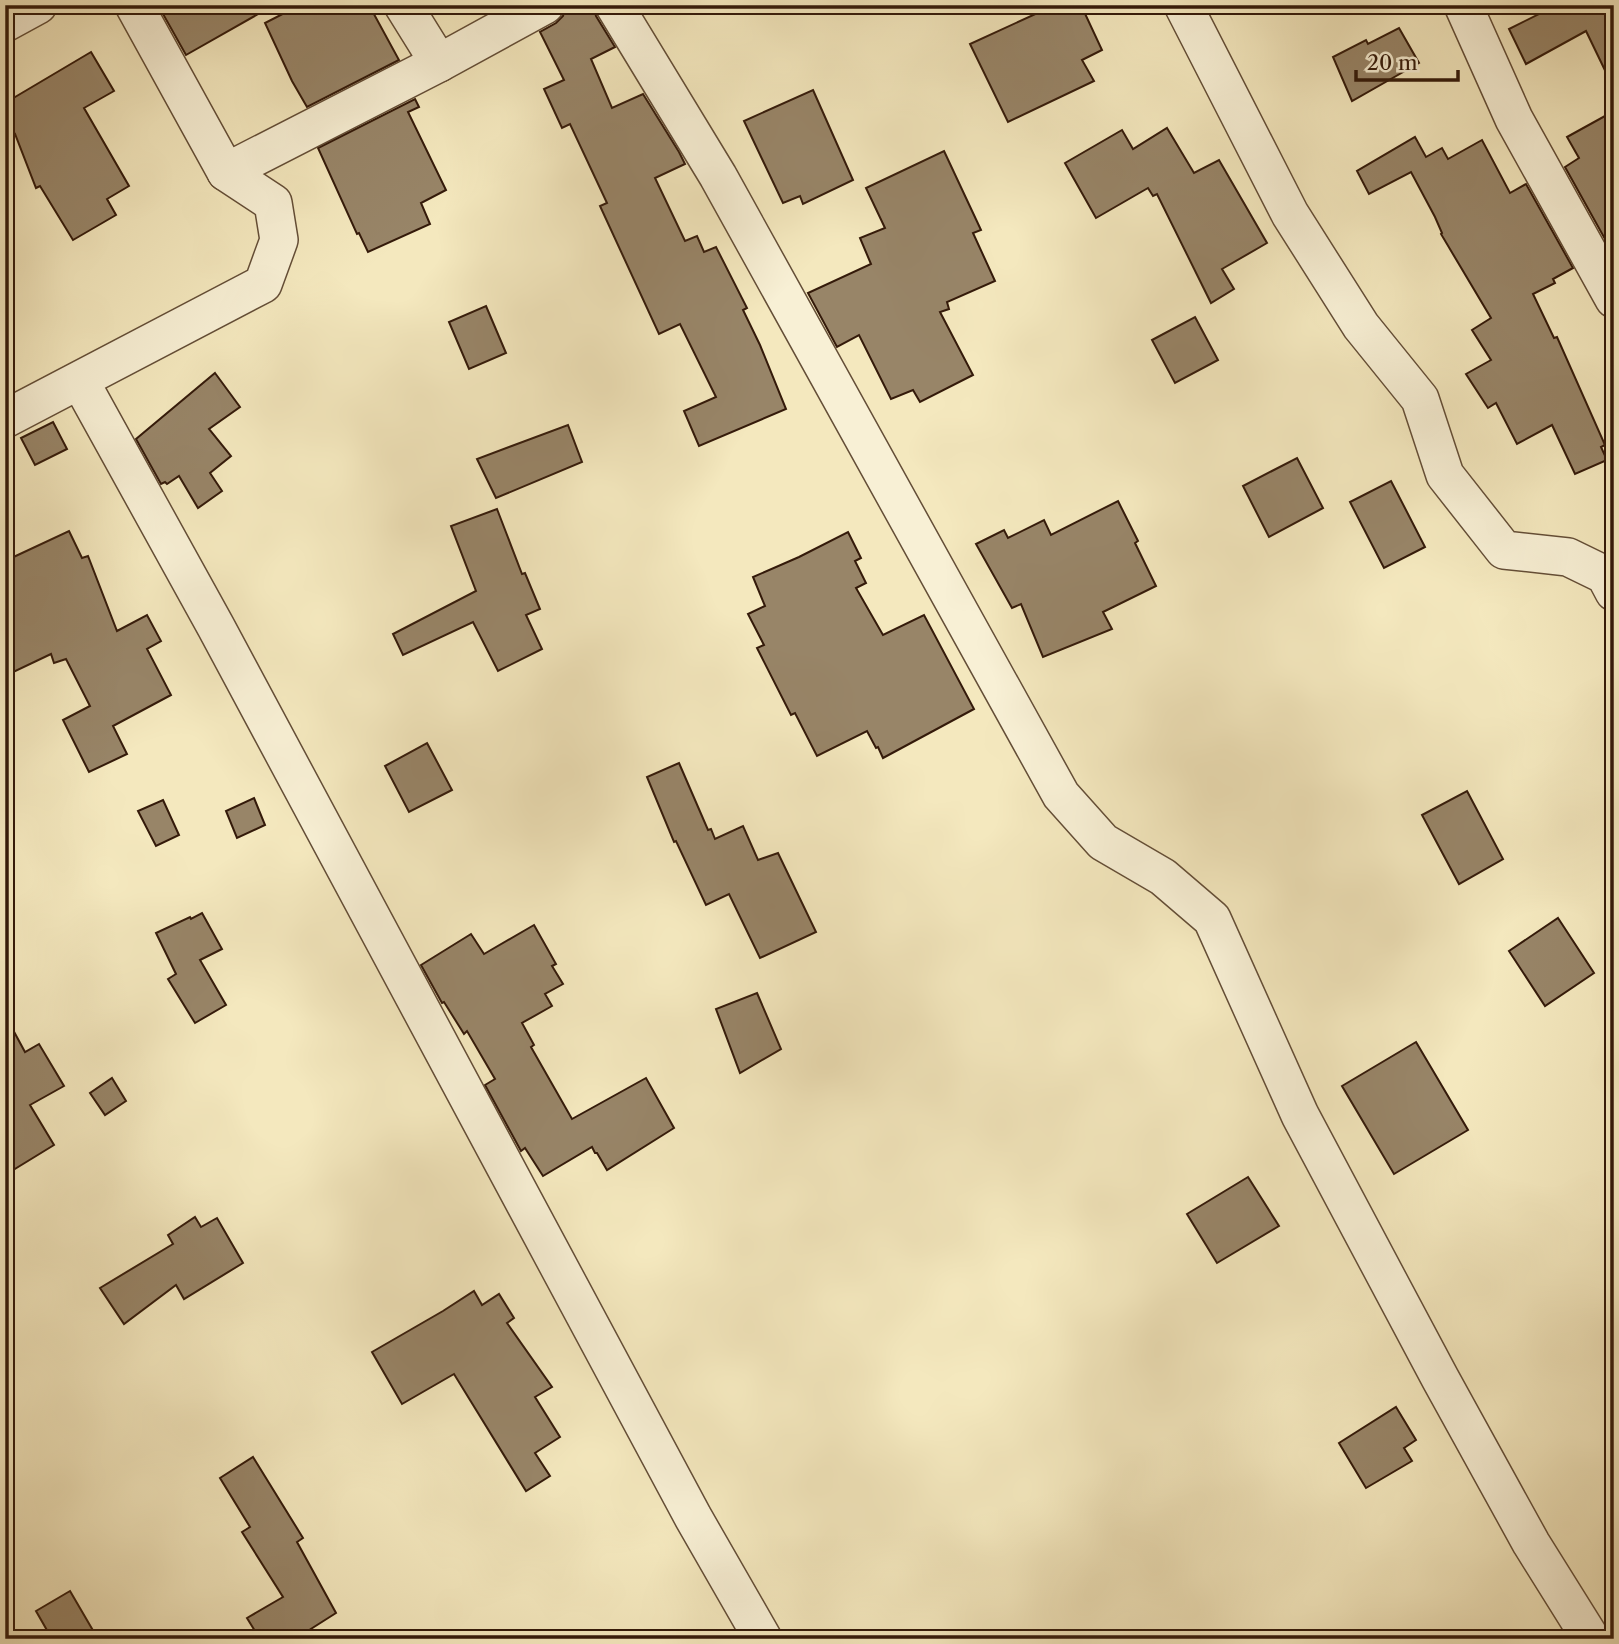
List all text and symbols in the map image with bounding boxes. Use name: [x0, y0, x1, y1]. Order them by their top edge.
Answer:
scale bar: [1356, 38, 1458, 82]
text: 20 m: [1367, 50, 1418, 75]

